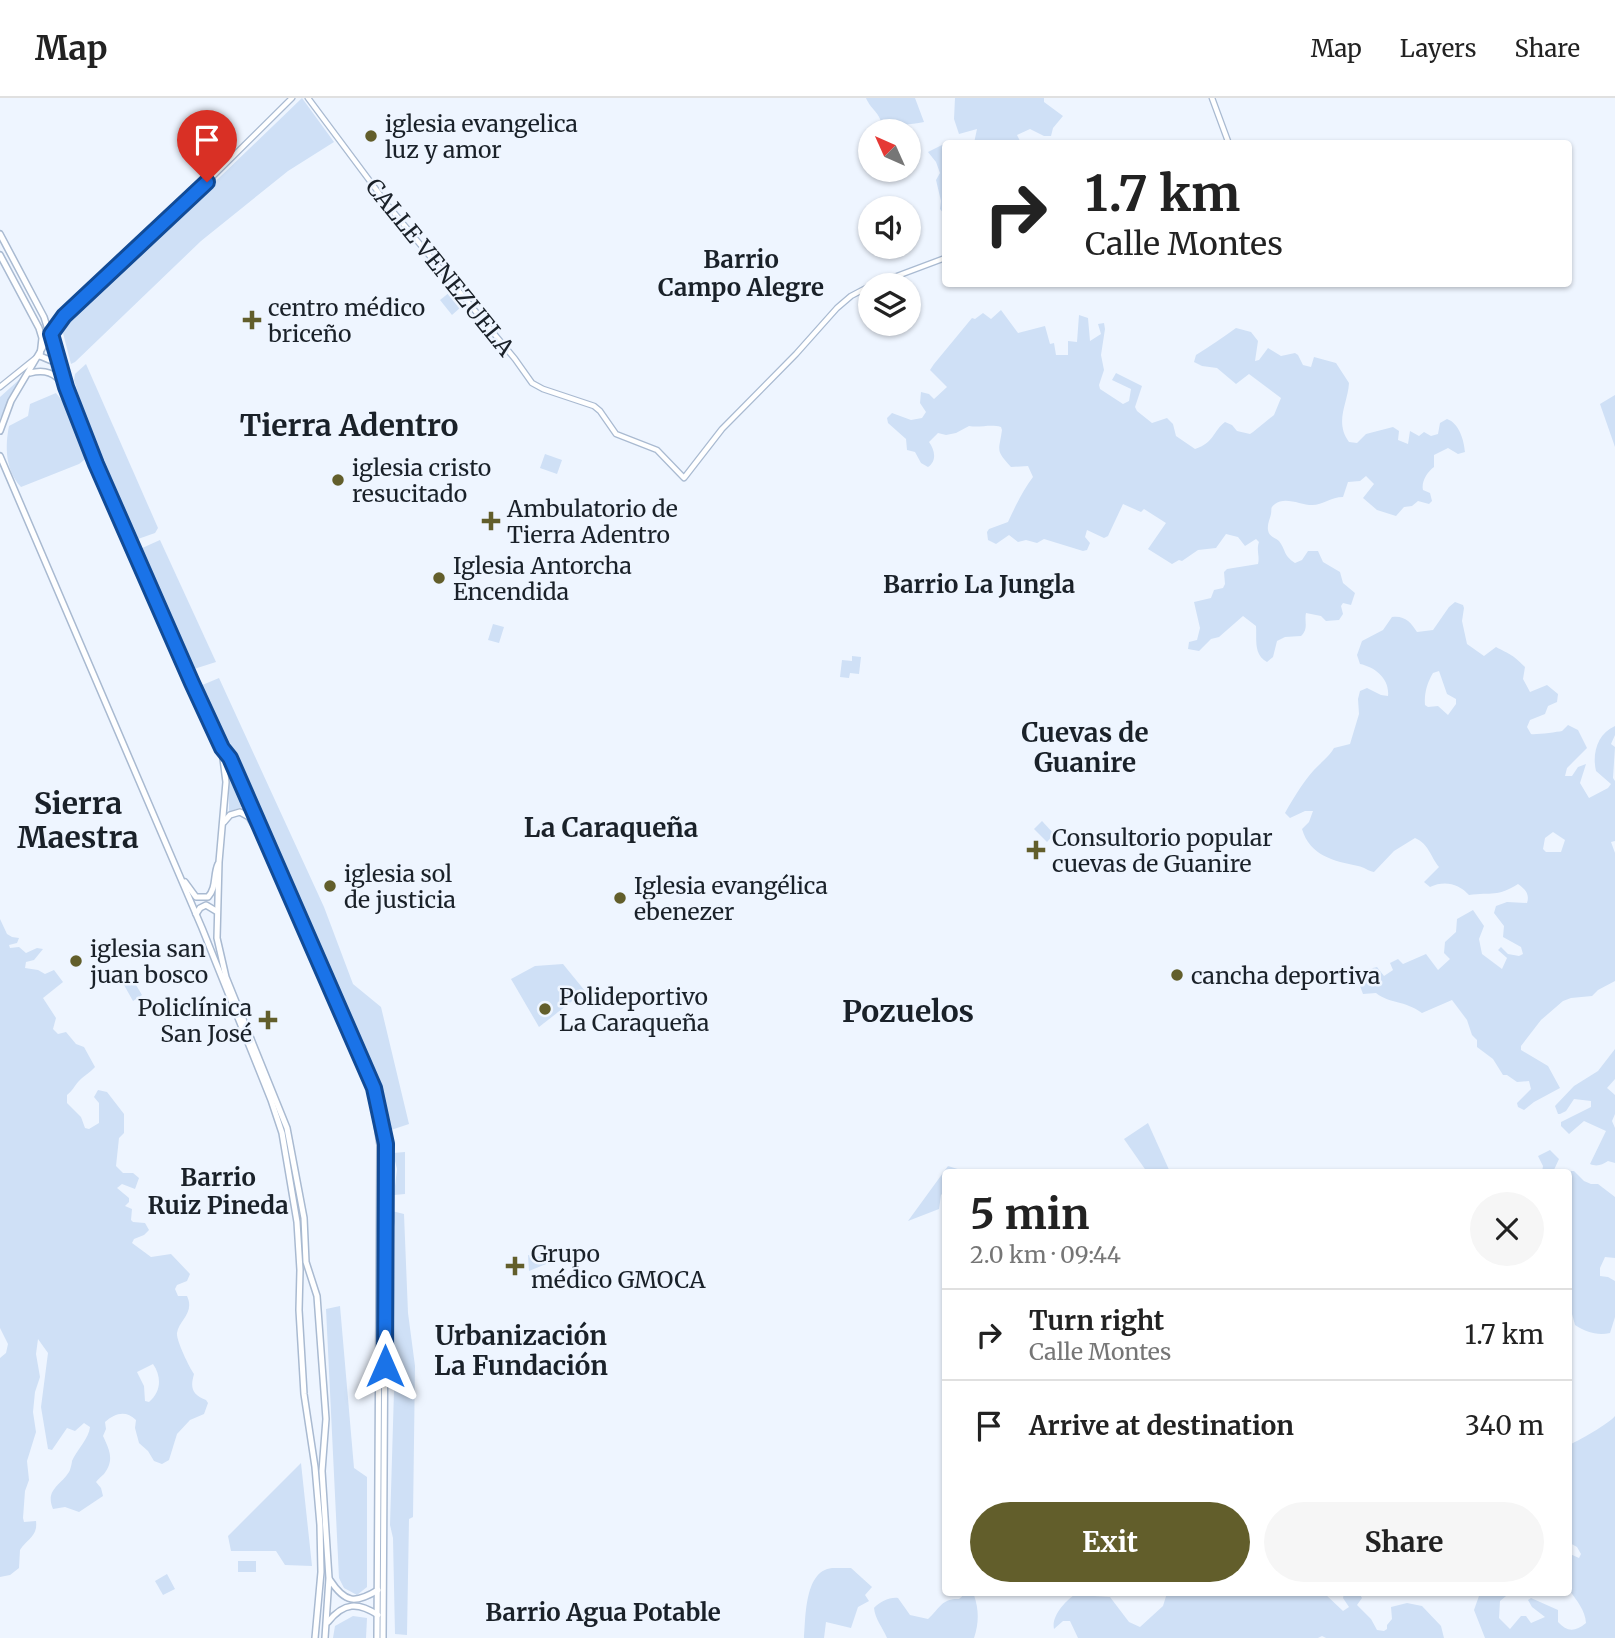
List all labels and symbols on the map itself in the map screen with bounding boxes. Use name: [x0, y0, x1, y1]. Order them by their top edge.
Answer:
place label: iglesia evangelica luz y amor: [385, 109, 578, 164]
pin: [177, 110, 237, 182]
north arrow: [858, 119, 920, 182]
marker: iglesia evangelica luz y amor: [363, 128, 379, 144]
street label: CALLE VENEZUELA: [359, 172, 521, 362]
district label: Barrio Campo Alegre: [658, 244, 824, 303]
place label: centro médico briceño: [267, 293, 425, 348]
marker: centro médico briceño: [242, 310, 262, 330]
district label: Tierra Adentro: [240, 406, 458, 444]
place label: iglesia cristo resucitado: [352, 453, 491, 508]
marker: iglesia cristo resucitado: [330, 472, 346, 488]
place label: Ambulatorio de Tierra Adentro: [506, 494, 678, 549]
marker: Ambulatorio de Tierra Adentro: [481, 511, 501, 531]
place label: Iglesia Antorcha Encendida: [453, 551, 632, 606]
district label: Barrio La Jungla: [883, 569, 1075, 600]
marker: Iglesia Antorcha Encendida: [431, 570, 447, 586]
district label: Cuevas de Guanire: [1022, 716, 1148, 779]
district label: Sierra Maestra: [17, 784, 139, 856]
district label: La Caraqueña: [524, 811, 698, 844]
place label: Consultorio popular cuevas de Guanire: [1052, 823, 1273, 878]
marker: Consultorio popular cuevas de Guanire: [1026, 840, 1046, 860]
place label: iglesia sol de justicia: [344, 859, 456, 914]
place label: Iglesia evangélica ebenezer: [634, 871, 828, 926]
marker: iglesia sol de justicia: [322, 878, 338, 894]
marker: Iglesia evangélica ebenezer: [612, 890, 628, 906]
place label: iglesia san juan bosco: [89, 934, 208, 989]
marker: iglesia san juan bosco: [68, 953, 84, 969]
place label: cancha deportiva: [1191, 961, 1380, 990]
marker: cancha deportiva: [1169, 967, 1185, 983]
place label: Polideportivo La Caraqueña: [559, 982, 709, 1037]
district label: Pozuelos: [842, 992, 974, 1030]
place label: Policlínica San José: [137, 993, 252, 1048]
marker: Polideportivo La Caraqueña: [537, 1001, 553, 1017]
marker: Policlínica San José: [258, 1010, 278, 1030]
district label: Barrio Ruiz Pineda: [147, 1162, 289, 1221]
place label: Grupo médico GMOCA: [531, 1239, 706, 1294]
marker: Grupo médico GMOCA: [505, 1256, 525, 1276]
district label: Urbanización La Fundación: [434, 1319, 608, 1382]
position arrow: [348, 1329, 422, 1403]
district label: Barrio Agua Potable: [485, 1597, 721, 1628]

